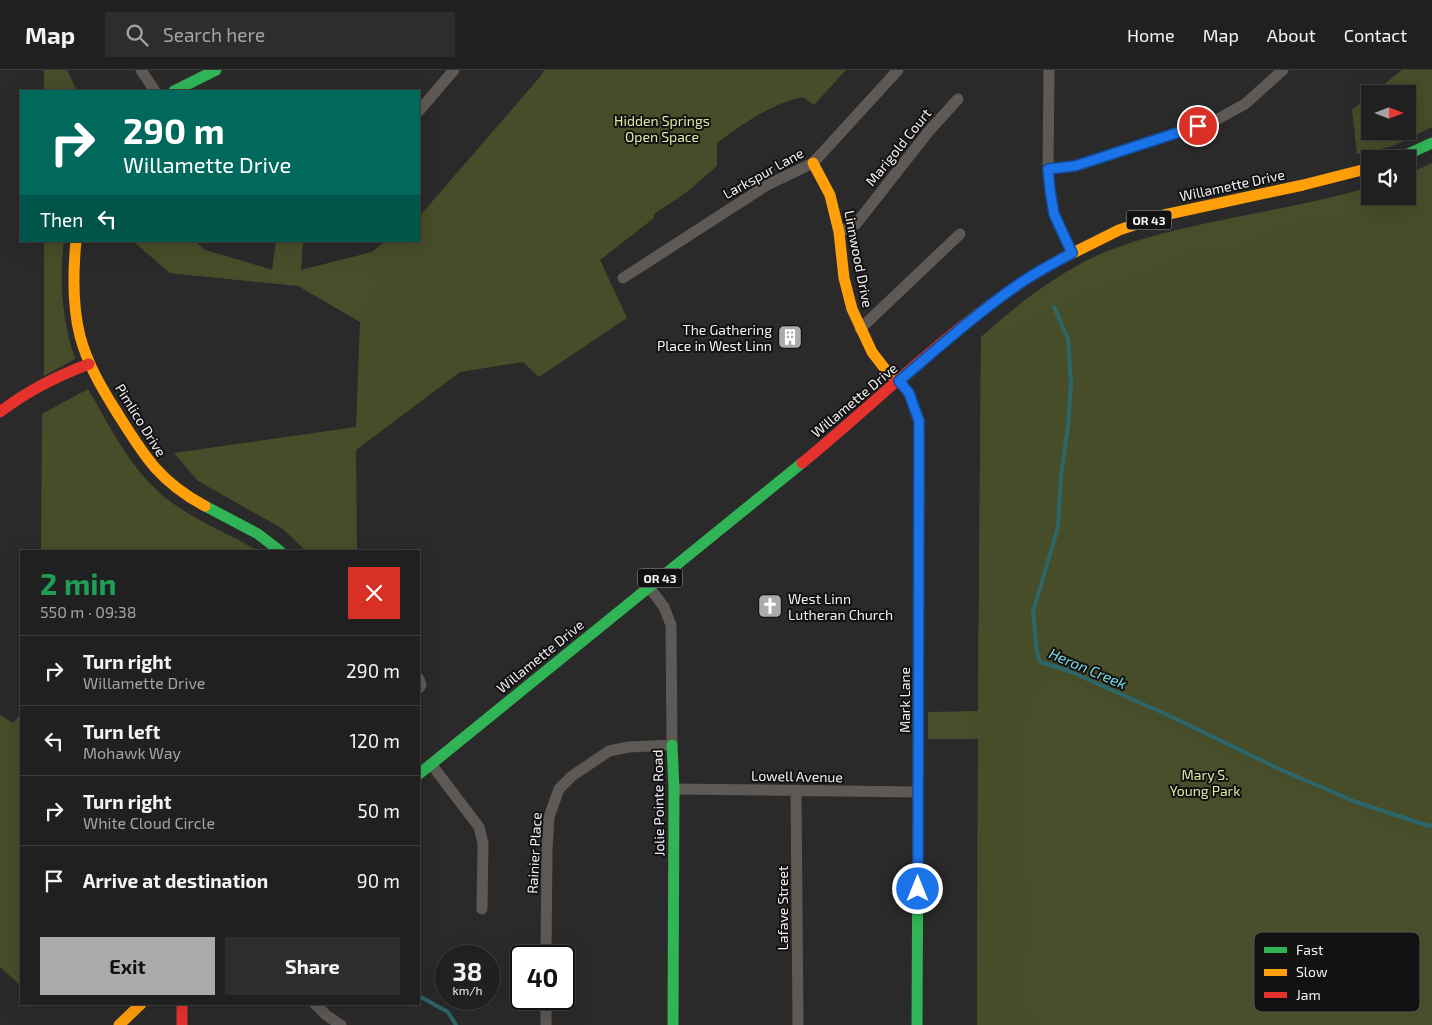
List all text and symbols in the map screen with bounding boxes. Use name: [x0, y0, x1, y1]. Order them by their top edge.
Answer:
search box: [105, 12, 455, 57]
text: Map: [25, 20, 75, 49]
icon: search: [123, 21, 151, 49]
text: Search here: [163, 23, 265, 46]
text: Home: [1127, 24, 1175, 46]
text: Map: [1203, 24, 1239, 46]
text: About: [1267, 24, 1316, 46]
text: Contact: [1344, 24, 1407, 46]
north arrow: [1361, 85, 1416, 140]
map controls: [1361, 85, 1416, 205]
street label: Marigold Court: [862, 105, 934, 189]
pin: [1177, 105, 1219, 147]
text: 290 m: [123, 109, 224, 151]
icon: right: [40, 110, 105, 175]
park label: Hidden Springs Open Space: [614, 112, 710, 145]
icon: arrive: [1184, 112, 1212, 140]
street label: Larkspur Lane: [720, 144, 806, 202]
button: sound: [1361, 150, 1416, 205]
text: Willamette Drive: [123, 151, 291, 177]
street label: Willamette Drive: [1178, 166, 1286, 204]
icon: left: [93, 205, 121, 233]
text: Then: [40, 208, 83, 231]
street label: Linnwood Drive: [841, 209, 877, 309]
road number: OR 43: [1126, 210, 1172, 230]
place label: The Gathering Place in West Linn: [657, 321, 772, 354]
building icon: The Gathering Place in West Linn: [777, 324, 803, 350]
street label: Willamette Drive: [808, 359, 900, 441]
street label: Pimlico Drive: [112, 380, 170, 460]
text: 2 min: [40, 565, 117, 601]
button: close: [348, 567, 400, 619]
road number: OR 43: [638, 568, 682, 588]
place label: West Linn Lutheran Church: [788, 590, 893, 623]
church icon: West Linn Lutheran Church: [757, 593, 783, 619]
text: 550 m · 09:38: [40, 602, 136, 621]
street label: Willamette Drive: [493, 616, 587, 696]
water label: Heron Creek: [1046, 644, 1130, 692]
text: Turn right: [83, 650, 171, 673]
icon: right: [40, 657, 68, 685]
text: 290 m: [346, 659, 400, 682]
street label: Mark Lane: [896, 667, 913, 733]
text: Willamette Drive: [83, 673, 205, 692]
text: Turn left: [83, 720, 160, 743]
icon: left: [40, 727, 68, 755]
text: 120 m: [349, 729, 400, 752]
text: Mohawk Way: [83, 743, 181, 762]
street label: Jolie Pointe Road: [649, 749, 667, 857]
park label: Mary S. Young Park: [1170, 766, 1240, 799]
street label: Lowell Avenue: [751, 767, 843, 785]
text: Turn right: [83, 790, 171, 813]
icon: right: [40, 797, 68, 825]
text: 50 m: [357, 799, 400, 822]
street label: Rainier Place: [523, 812, 545, 894]
text: White Cloud Circle: [83, 813, 215, 832]
position arrow: [891, 862, 943, 914]
street label: Lafave Street: [774, 866, 791, 950]
icon: arrive: [40, 867, 68, 895]
text: Arrive at destination: [83, 869, 268, 892]
text: 90 m: [357, 869, 400, 892]
legend: [1254, 932, 1420, 1012]
button: Exit: [40, 937, 215, 995]
button: Share: [225, 937, 400, 995]
text: Fast: [1296, 941, 1323, 958]
speed limit sign: 40: [510, 945, 575, 1010]
text: 38: [453, 956, 482, 986]
text: Slow: [1296, 963, 1328, 980]
text: km/h: [453, 983, 482, 997]
text: Jam: [1296, 986, 1321, 1003]

